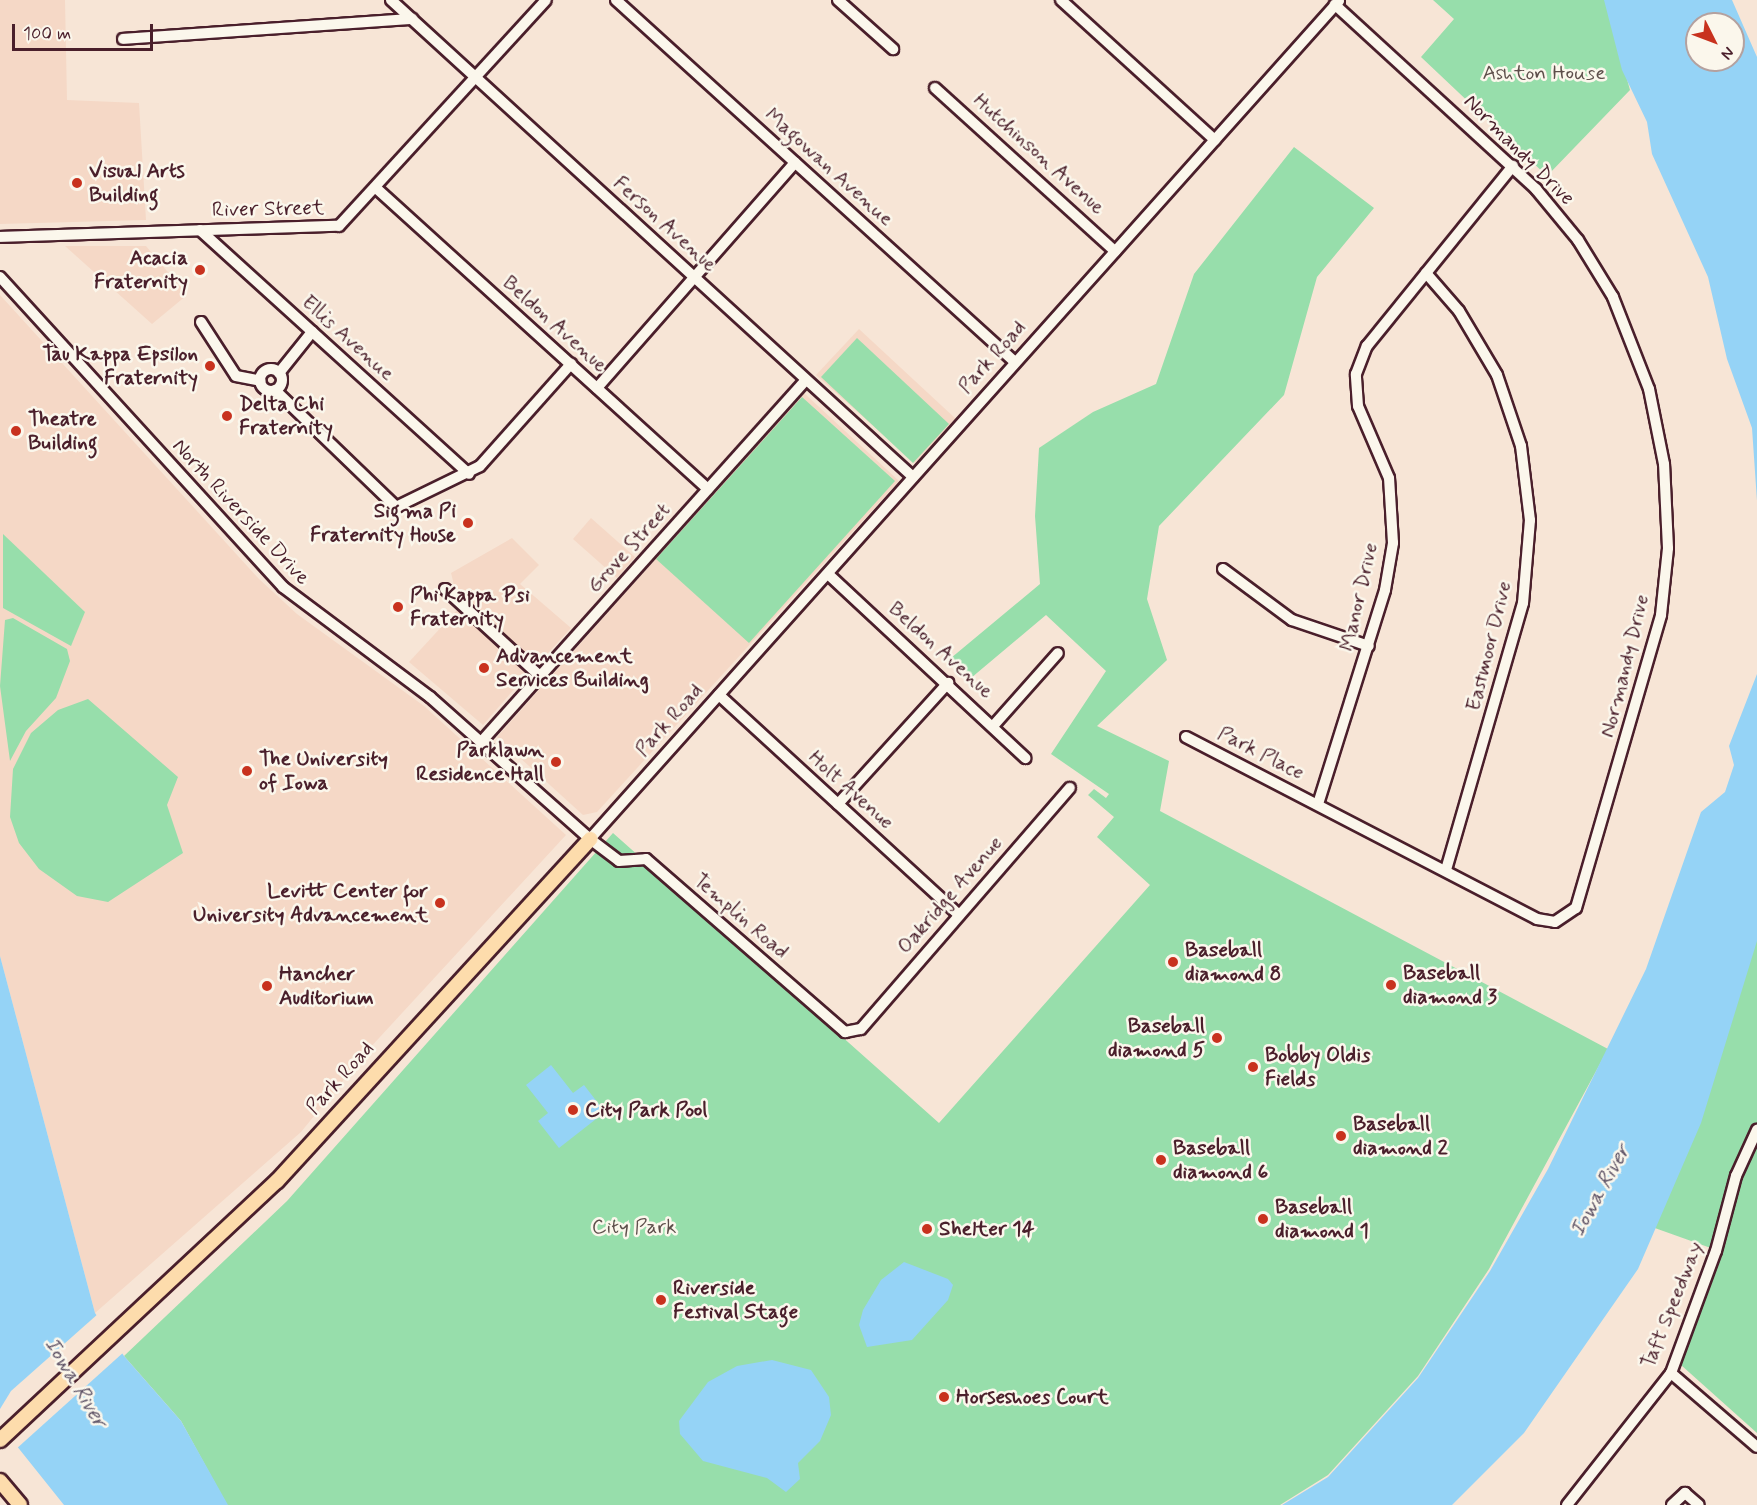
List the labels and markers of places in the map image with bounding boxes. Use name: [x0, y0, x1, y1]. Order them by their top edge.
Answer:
place label: Visual Arts Building: [89, 158, 185, 208]
marker: Visual Arts Building: [70, 176, 84, 190]
place label: Acacia Fraternity: [94, 245, 188, 295]
marker: Acacia Fraternity: [193, 263, 207, 277]
place label: Tau Kappa Epsilon Fraternity: [49, 341, 198, 391]
marker: Tau Kappa Epsilon Fraternity: [203, 359, 217, 373]
place label: Delta Chi Fraternity: [239, 391, 333, 441]
place label: Theatre Building: [28, 406, 98, 456]
marker: Delta Chi Fraternity: [220, 409, 234, 423]
marker: Theatre Building: [9, 424, 23, 438]
place label: Sigma Pi Fraternity House: [307, 498, 456, 548]
marker: Sigma Pi Fraternity House: [461, 516, 475, 530]
place label: Phi Kappa Psi Fraternity: [410, 582, 529, 632]
marker: Phi Kappa Psi Fraternity: [391, 600, 405, 614]
place label: Advancement Services Building: [496, 643, 643, 693]
marker: Advancement Services Building: [477, 661, 491, 675]
place label: Parklawn Residence Hall: [416, 737, 544, 787]
place label: The University of Iowa: [259, 746, 388, 796]
marker: Parklawn Residence Hall: [549, 755, 563, 769]
marker: The University of Iowa: [240, 764, 254, 778]
place label: Levitt Center for University Advancement: [195, 878, 428, 928]
marker: Levitt Center for University Advancement: [433, 896, 447, 910]
place label: Baseball diamond 8: [1185, 937, 1281, 987]
marker: Baseball diamond 8: [1166, 955, 1180, 969]
place label: Baseball diamond 3: [1403, 960, 1497, 1010]
place label: Hancher Auditorium: [279, 961, 374, 1011]
marker: Baseball diamond 3: [1384, 978, 1398, 992]
marker: Hancher Auditorium: [260, 979, 274, 993]
place label: Baseball diamond 5: [1108, 1013, 1205, 1063]
marker: Baseball diamond 5: [1210, 1031, 1224, 1045]
place label: Bobby Oldis Fields: [1265, 1042, 1369, 1092]
marker: Bobby Oldis Fields: [1246, 1060, 1260, 1074]
place label: City Park Pool: [585, 1097, 707, 1123]
marker: City Park Pool: [566, 1103, 580, 1117]
place label: Baseball diamond 2: [1353, 1111, 1448, 1161]
marker: Baseball diamond 2: [1334, 1129, 1348, 1143]
place label: Baseball diamond 6: [1173, 1135, 1268, 1185]
marker: Baseball diamond 6: [1154, 1153, 1168, 1167]
place label: Baseball diamond 1: [1275, 1194, 1369, 1244]
marker: Baseball diamond 1: [1256, 1212, 1270, 1226]
place label: Shelter 14: [939, 1216, 1034, 1242]
marker: Shelter 14: [920, 1222, 934, 1236]
place label: Riverside Festival Stage: [673, 1275, 794, 1325]
marker: Riverside Festival Stage: [654, 1293, 668, 1307]
place label: Horseshoes Court: [956, 1384, 1106, 1410]
marker: Horseshoes Court: [937, 1390, 951, 1404]

